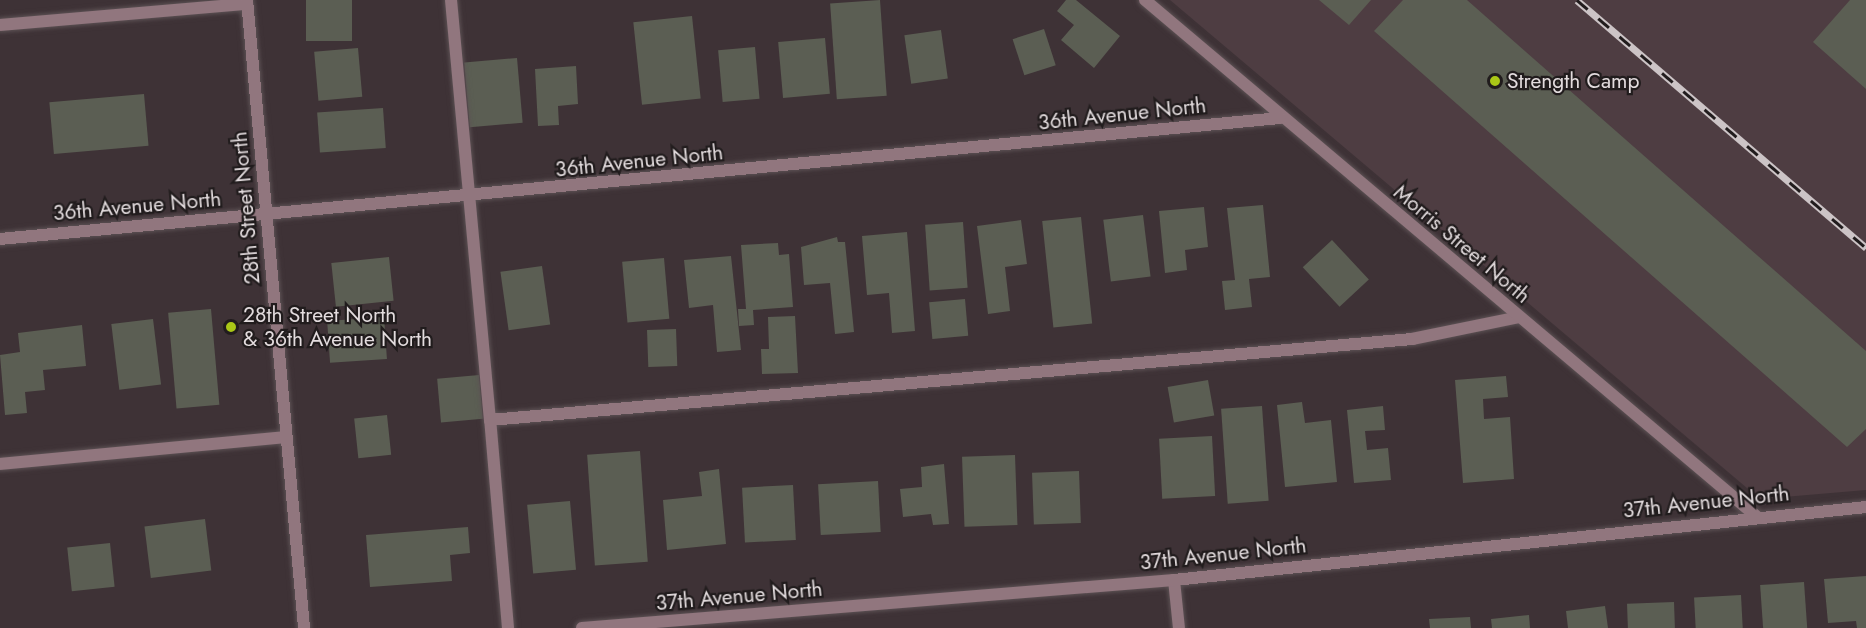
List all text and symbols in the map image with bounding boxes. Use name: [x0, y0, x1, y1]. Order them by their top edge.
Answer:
place label: Strength Camp: [1507, 68, 1639, 94]
marker: Strength Camp: [1488, 74, 1502, 88]
street label: 36th Avenue North: [1037, 93, 1207, 135]
street label: 28th Street North: [227, 131, 265, 285]
street label: 36th Avenue North: [554, 140, 724, 182]
street label: Morris Street North: [1389, 180, 1535, 308]
street label: 36th Avenue North: [52, 186, 222, 226]
place label: 28th Street North & 36th Avenue North: [243, 302, 432, 352]
marker: 28th Street North & 36th Avenue North: [224, 320, 238, 334]
street label: 37th Avenue North: [1622, 481, 1790, 523]
street label: 37th Avenue North: [1139, 533, 1307, 575]
street label: 37th Avenue North: [655, 576, 823, 616]

